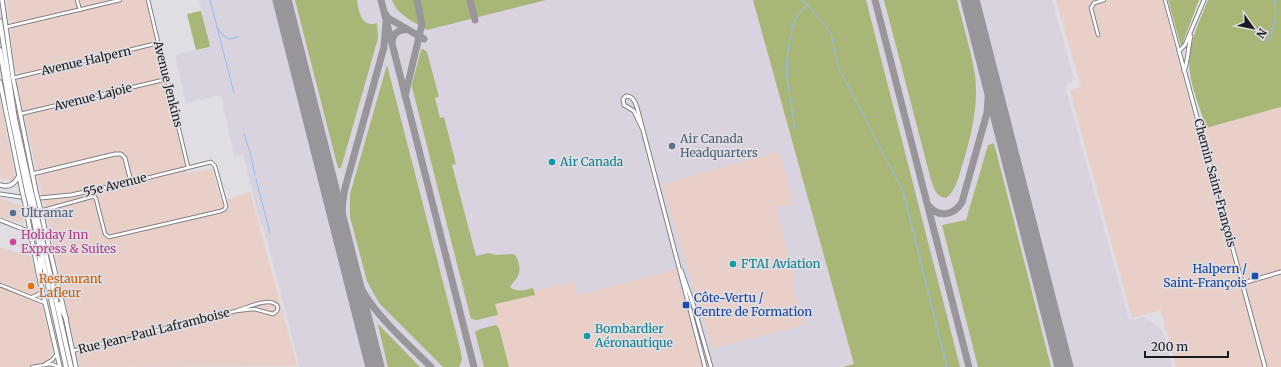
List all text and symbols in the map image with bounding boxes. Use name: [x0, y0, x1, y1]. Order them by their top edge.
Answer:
north arrow: [1233, 8, 1273, 48]
text: N: [1253, 26, 1270, 41]
street label: Avenue Jenkins: [150, 38, 187, 129]
street label: Avenue Halpern: [38, 43, 132, 78]
street label: Avenue Lajoie: [51, 80, 133, 114]
street label: Chemin Saint-François: [1191, 117, 1240, 249]
place label: Air Canada Headquarters: [679, 131, 758, 160]
marker: Air Canada Headquarters: [667, 141, 677, 151]
place label: Air Canada: [559, 154, 624, 169]
marker: Air Canada: [547, 157, 557, 167]
street label: 55e Avenue: [82, 169, 148, 200]
place label: Ultramar: [21, 205, 74, 220]
marker: Ultramar: [8, 208, 18, 218]
place label: Holiday Inn Express & Suites: [21, 227, 116, 256]
marker: Holiday Inn Express & Suites: [8, 237, 18, 247]
place label: FTAI Aviation: [741, 256, 821, 271]
marker: FTAI Aviation: [728, 259, 738, 269]
place label: Halpern / Saint-François: [1163, 261, 1247, 290]
place label: Restaurant Lafleur: [39, 271, 102, 300]
marker: Halpern / Saint-François: [1250, 271, 1260, 281]
marker: Restaurant Lafleur: [26, 281, 36, 291]
place label: Côte-Vertu / Centre de Formation: [694, 290, 812, 319]
marker: Côte-Vertu / Centre de Formation: [681, 300, 691, 310]
street label: Rue Jean-Paul Laframboise: [77, 304, 231, 357]
place label: Bombardier Aéronautique: [594, 321, 673, 350]
marker: Bombardier Aéronautique: [582, 331, 592, 341]
scale bar: [1145, 333, 1228, 359]
text: 200 m: [1151, 339, 1188, 354]

